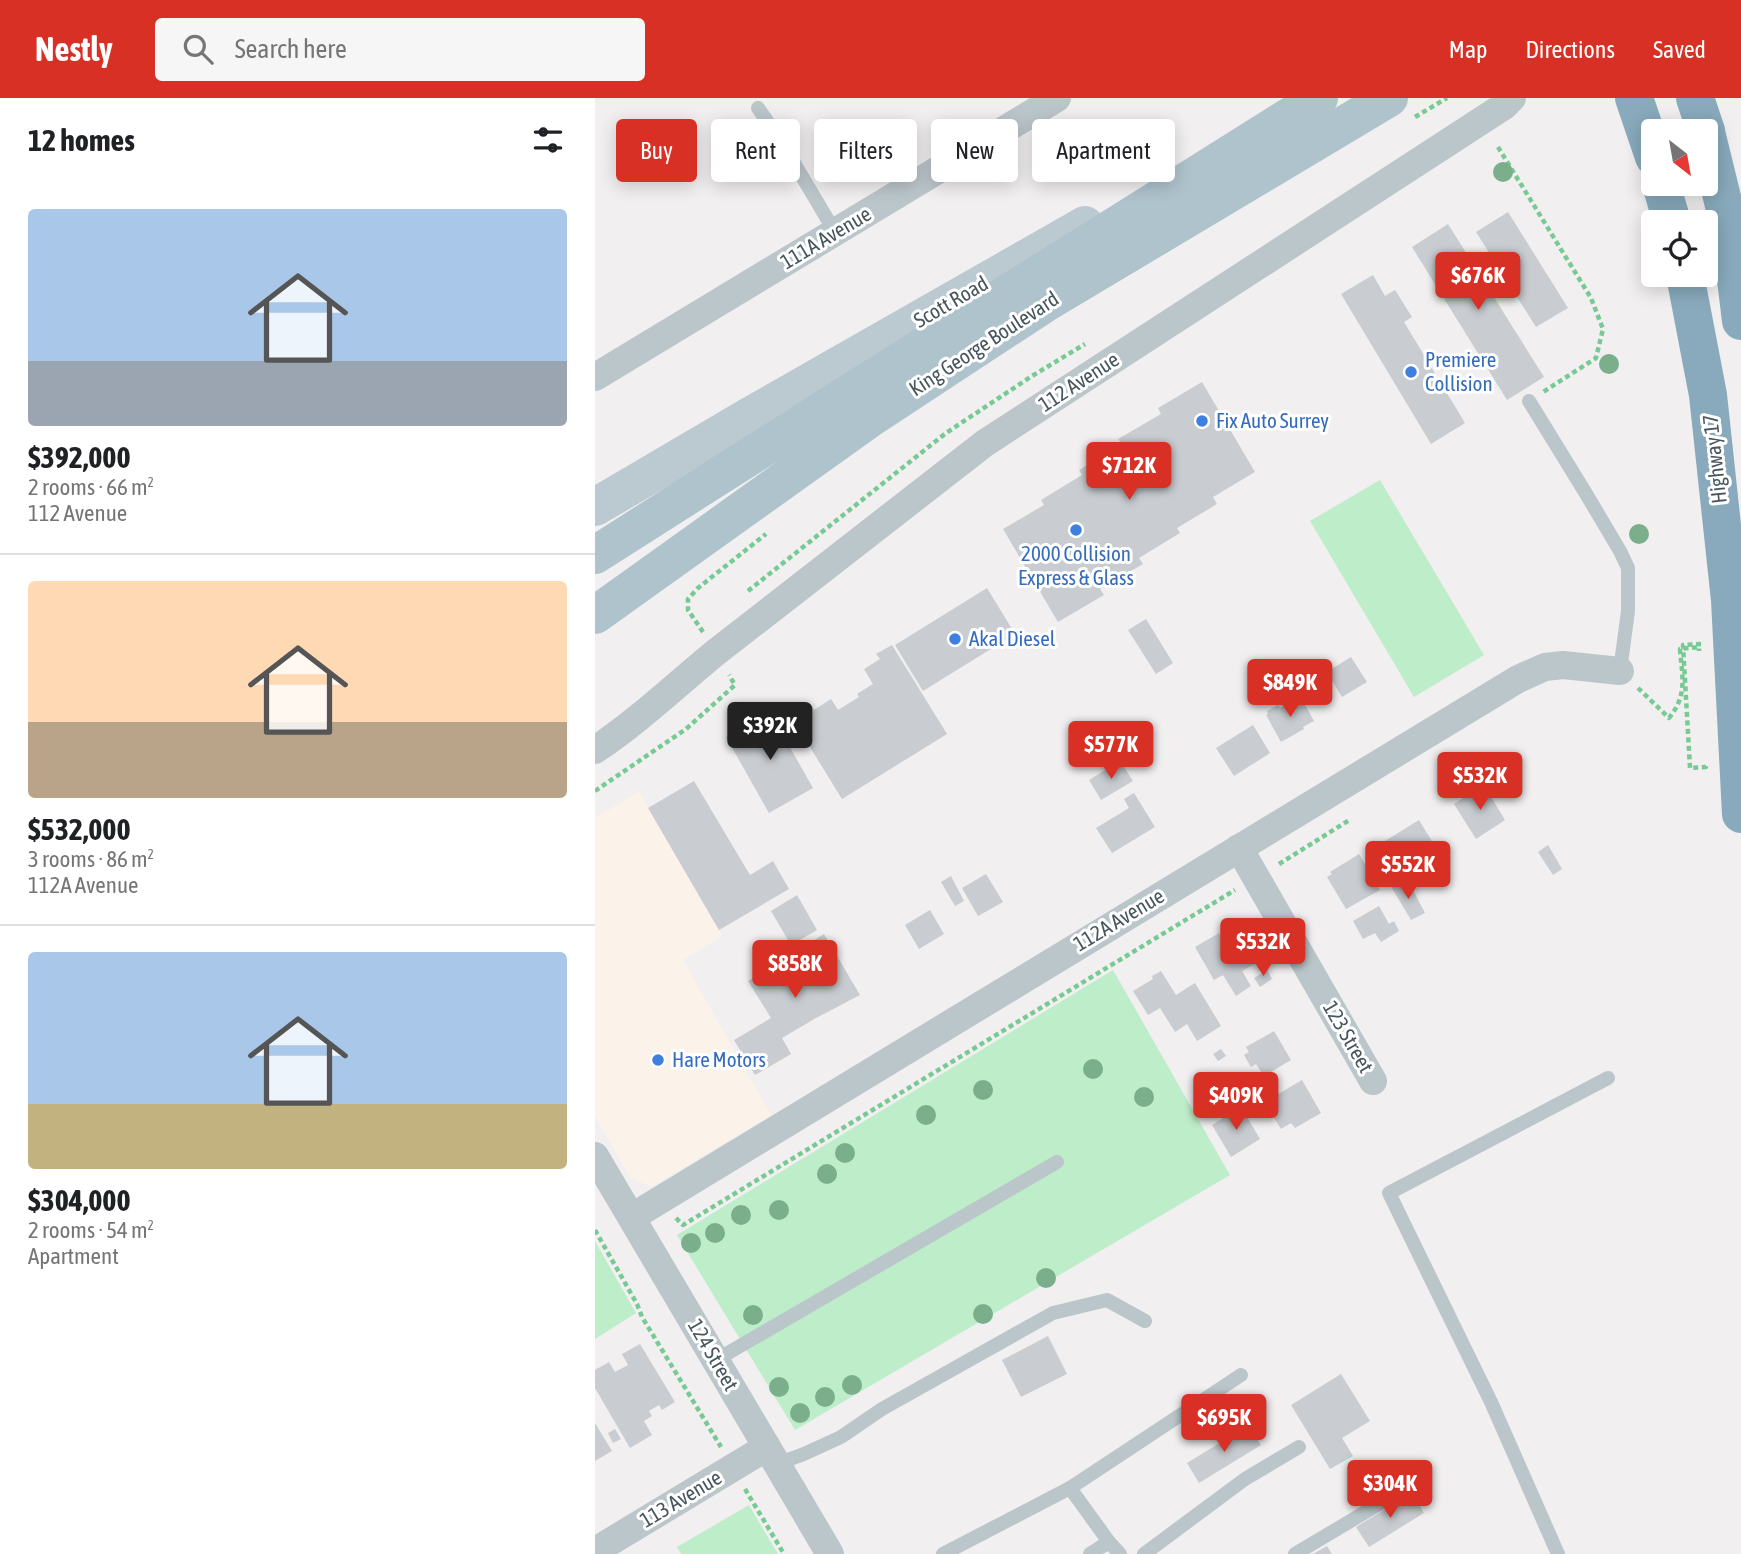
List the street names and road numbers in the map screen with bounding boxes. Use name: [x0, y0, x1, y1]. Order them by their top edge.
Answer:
street label: 111A Avenue: [776, 201, 875, 273]
street label: Scott Road: [909, 270, 992, 332]
street label: King George Boulevard: [904, 286, 1063, 400]
street label: 112 Avenue: [1034, 346, 1123, 416]
street label: Highway 17: [1697, 413, 1731, 505]
street label: 112A Avenue: [1069, 883, 1168, 955]
street label: 123 Street: [1319, 996, 1379, 1077]
street label: 124 Street: [684, 1314, 744, 1395]
street label: 113 Avenue: [635, 1465, 726, 1532]

